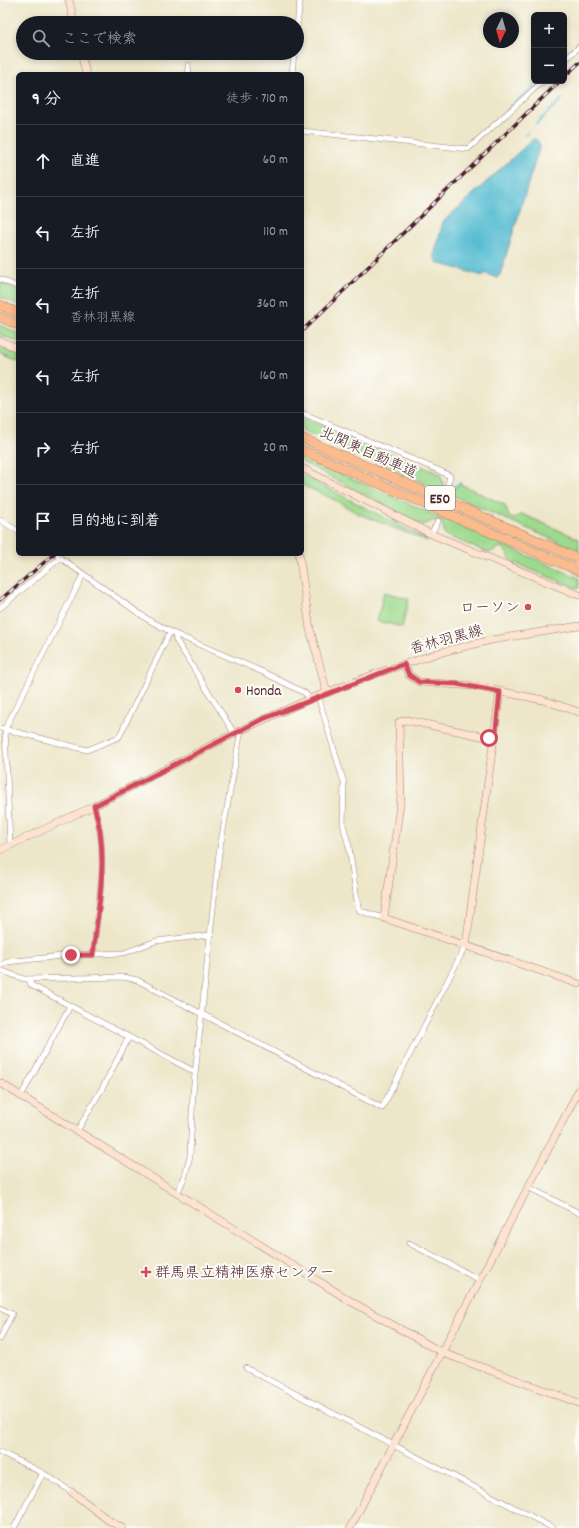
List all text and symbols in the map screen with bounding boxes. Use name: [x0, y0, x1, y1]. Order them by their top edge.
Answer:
north arrow: [483, 12, 519, 48]
map controls: [531, 12, 567, 84]
button: +: [531, 12, 567, 48]
search box: [16, 16, 304, 60]
icon: search: [30, 27, 52, 49]
text: ここで検索: [62, 29, 137, 51]
button: −: [531, 48, 567, 84]
text: 9 分: [32, 89, 61, 113]
text: 徒歩 · 710 m: [226, 90, 288, 109]
icon: ahead: [32, 150, 54, 172]
text: 直進: [70, 151, 100, 173]
text: 60 m: [263, 151, 288, 170]
icon: left: [32, 222, 54, 244]
text: 左折: [70, 223, 100, 245]
text: 110 m: [263, 223, 288, 242]
text: 左折: [70, 284, 100, 306]
icon: left: [32, 294, 54, 316]
text: 360 m: [257, 295, 288, 314]
text: 香林羽黒線: [70, 309, 135, 328]
icon: left: [32, 366, 54, 388]
text: 左折: [70, 367, 100, 389]
text: 160 m: [260, 367, 288, 386]
street label: 北関東自動車道: [316, 422, 421, 485]
icon: right: [32, 438, 54, 460]
text: 右折: [70, 439, 100, 461]
text: 20 m: [263, 439, 288, 458]
road number: E50: [425, 486, 455, 510]
icon: arrive: [32, 510, 54, 532]
text: 目的地に到着: [70, 511, 160, 533]
place label: ローソン: [460, 598, 520, 620]
marker: ローソン: [523, 602, 533, 612]
street label: 香林羽黒線: [407, 621, 486, 661]
place label: Honda: [246, 681, 282, 703]
marker: Honda: [233, 685, 243, 695]
route start: [480, 729, 498, 747]
route end: [62, 946, 80, 964]
place label: 群馬県立精神医療センター: [155, 1263, 334, 1285]
marker: 群馬県立精神医療センター: [140, 1266, 152, 1278]

